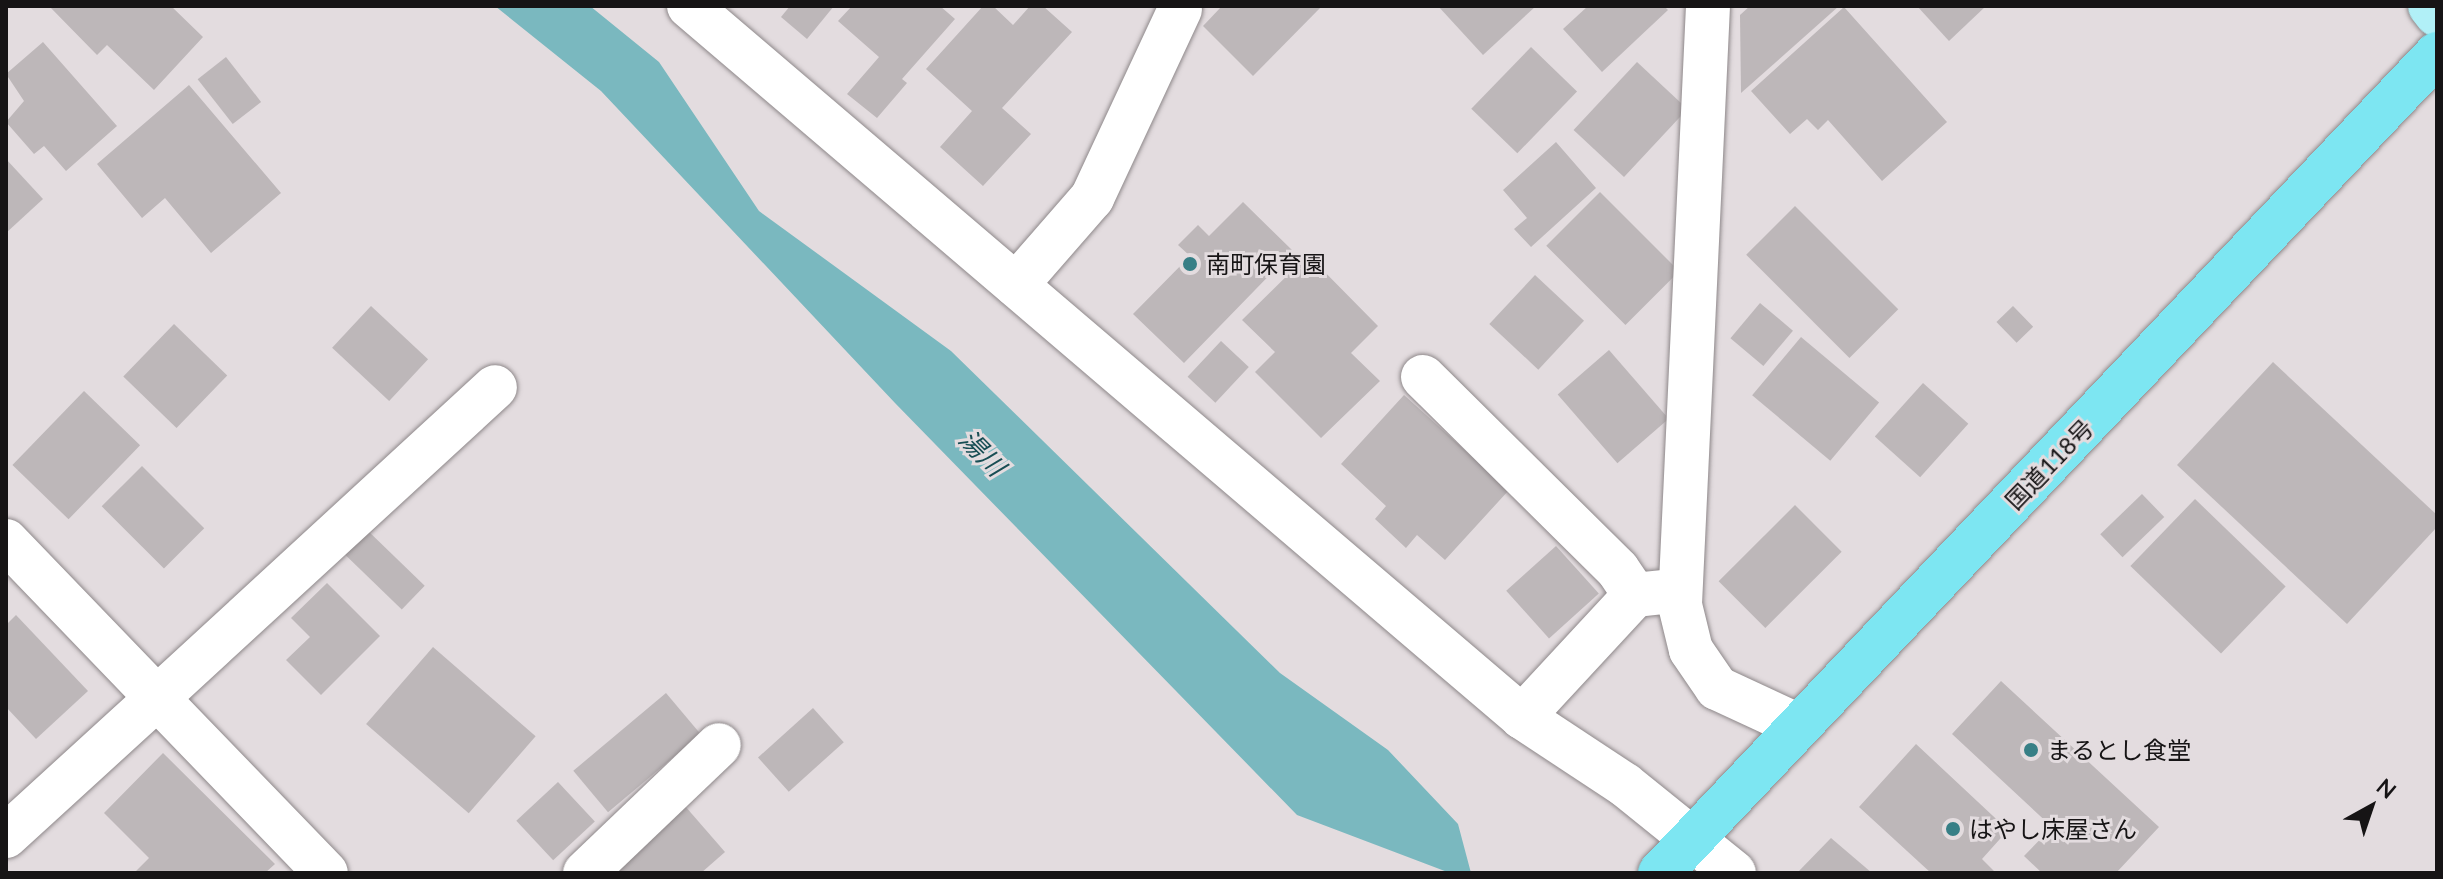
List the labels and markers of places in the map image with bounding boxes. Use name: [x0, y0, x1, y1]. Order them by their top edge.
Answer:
place label: 南町保育園: [1206, 250, 1326, 278]
marker: 南町保育園: [1181, 255, 1199, 273]
place label: まるとし食堂: [2047, 736, 2191, 764]
marker: まるとし食堂: [2022, 741, 2040, 759]
place label: はやし床屋さん: [1969, 815, 2137, 843]
marker: はやし床屋さん: [1944, 820, 1962, 838]

